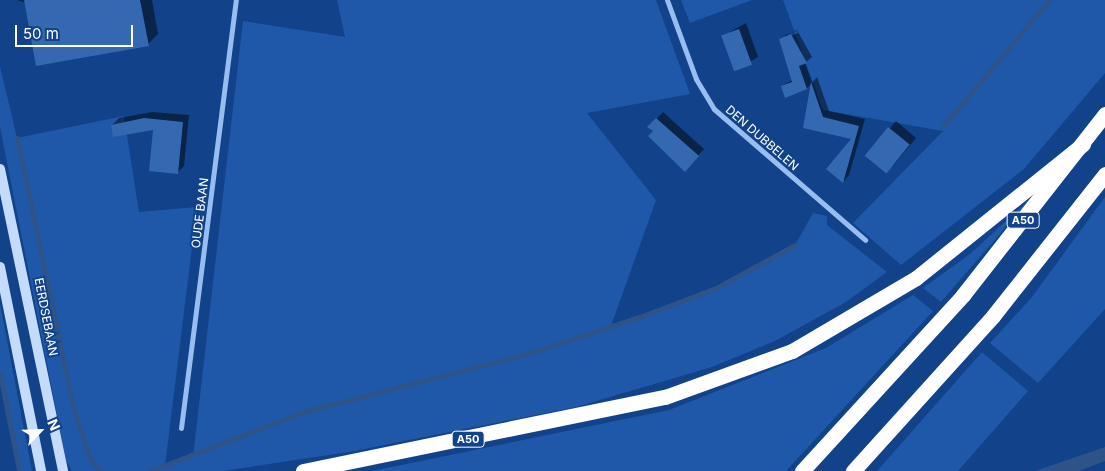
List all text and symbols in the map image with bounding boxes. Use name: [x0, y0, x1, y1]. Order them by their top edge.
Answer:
scale bar: [18, 15, 135, 47]
text: 50 m: [23, 24, 59, 43]
street label: DEN DUBBELEN: [723, 102, 801, 174]
street label: OUDE BAAN: [189, 177, 211, 249]
road number: A50: [1006, 212, 1040, 228]
street label: EERDSEBAAN: [31, 277, 61, 357]
north arrow: [15, 406, 65, 456]
text: N: [44, 416, 64, 433]
road number: A50: [450, 430, 486, 448]

